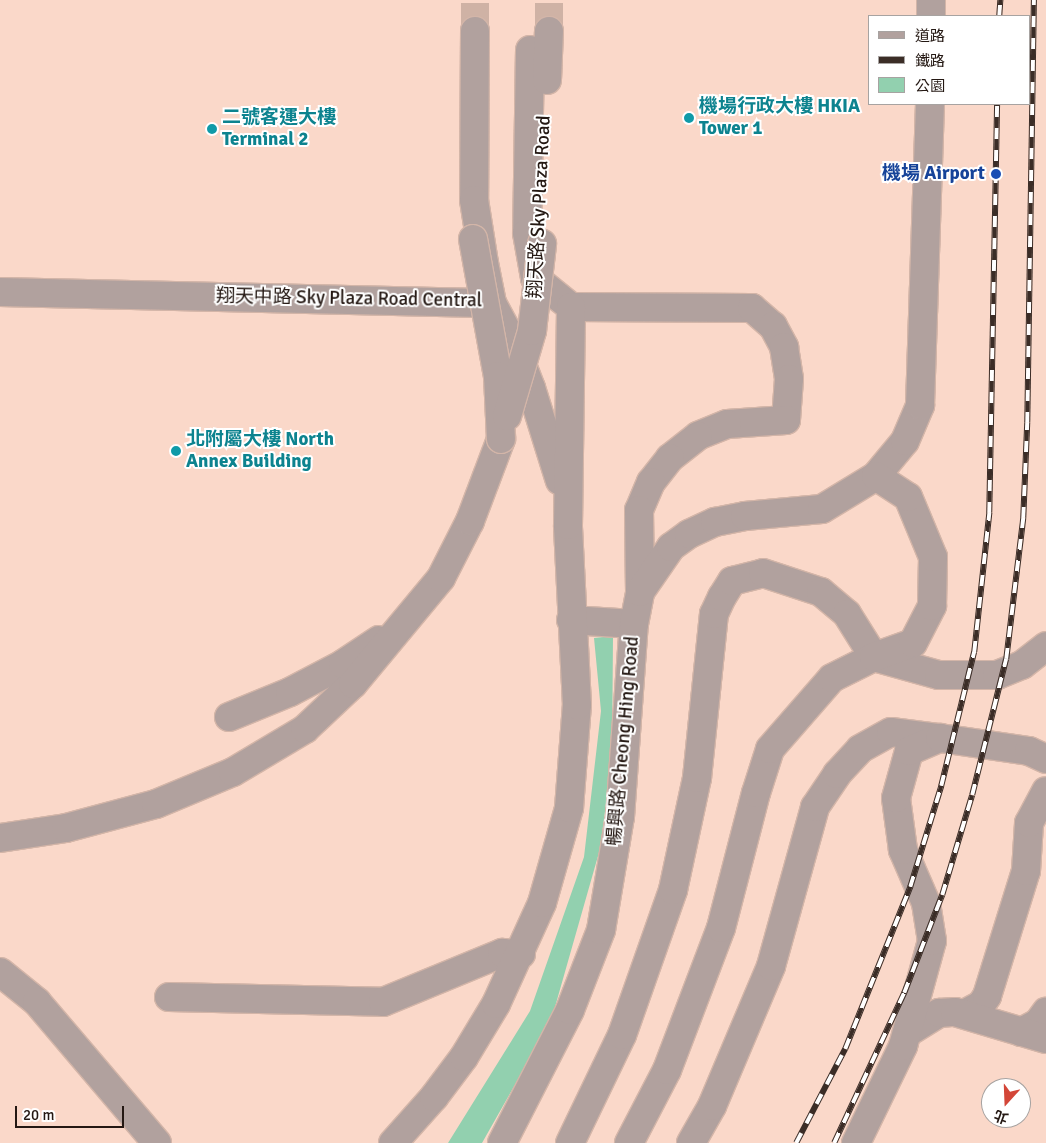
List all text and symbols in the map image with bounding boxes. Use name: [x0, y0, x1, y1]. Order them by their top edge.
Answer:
legend: [868, 15, 1031, 105]
text: 道路: [915, 27, 945, 45]
text: 鐵路: [915, 52, 945, 70]
text: 公園: [915, 77, 945, 95]
place label: 機場行政大樓 HKIA Tower 1: [699, 96, 860, 140]
place label: 二號客運大樓 Terminal 2: [222, 107, 336, 151]
marker: 機場行政大樓 HKIA Tower 1: [683, 112, 695, 124]
street label: 翔天路 Sky Plaza Road: [524, 115, 556, 299]
marker: 二號客運大樓 Terminal 2: [206, 123, 218, 135]
place label: 機場 Airport: [882, 163, 985, 185]
marker: 機場 Airport: [989, 167, 1003, 181]
street label: 翔天中路 Sky Plaza Road Central: [216, 285, 482, 313]
place label: 北附屬大樓 North Annex Building: [186, 429, 334, 473]
marker: 北附屬大樓 North Annex Building: [170, 445, 182, 457]
street label: 暢興路 Cheong Hing Road: [603, 635, 645, 847]
north arrow: [981, 1078, 1031, 1128]
scale bar: [18, 1096, 126, 1128]
text: 20 m: [23, 1106, 54, 1124]
text: 北: [992, 1106, 1011, 1127]

